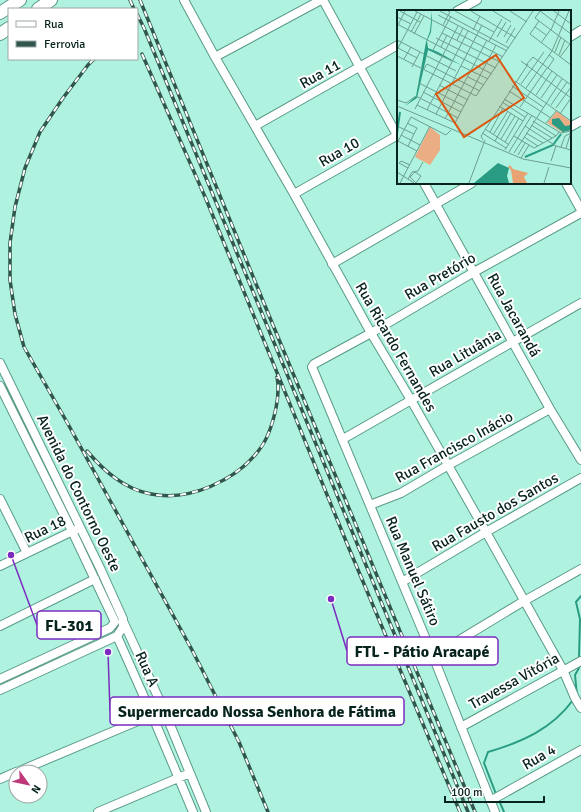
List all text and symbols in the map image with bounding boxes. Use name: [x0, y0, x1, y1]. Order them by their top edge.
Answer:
legend: [8, 8, 138, 60]
inset map: [397, 10, 571, 184]
text: Rua: [44, 17, 64, 32]
text: Ferrovia: [44, 37, 85, 52]
street label: Rua 11: [296, 55, 344, 93]
street label: Rua 10: [315, 133, 363, 171]
street label: Rua Pretório: [401, 248, 479, 304]
street label: Rua Jacarandá: [484, 270, 544, 360]
street label: Rua Ricardo Fernandes: [352, 279, 441, 415]
street label: Rua Lituânia: [426, 325, 504, 381]
street label: Rua Francisco Inácio: [392, 407, 516, 487]
street label: Avenida do Contorno Oeste: [33, 412, 125, 574]
street label: Rua Fausto dos Santos: [429, 468, 562, 556]
street label: Rua 18: [21, 511, 69, 547]
street label: Rua Manuel Sátiro: [382, 513, 444, 629]
callout: FL-301: [37, 611, 101, 639]
text: FL-301: [45, 616, 93, 636]
callout: FTL - Pátio Aracapé: [347, 637, 498, 665]
text: FTL - Pátio Aracapé: [355, 642, 489, 662]
street label: Rua A: [131, 648, 163, 690]
street label: Travessa Vitória: [466, 649, 562, 713]
callout: Supermercado Nossa Senhora de Fátima: [110, 697, 404, 725]
text: Supermercado Nossa Senhora de Fátima: [118, 702, 396, 722]
street label: Rua 4: [519, 740, 559, 774]
north arrow: [8, 764, 48, 804]
scale bar: [445, 778, 544, 804]
text: N: [28, 782, 44, 796]
text: 100 m: [451, 785, 483, 800]

